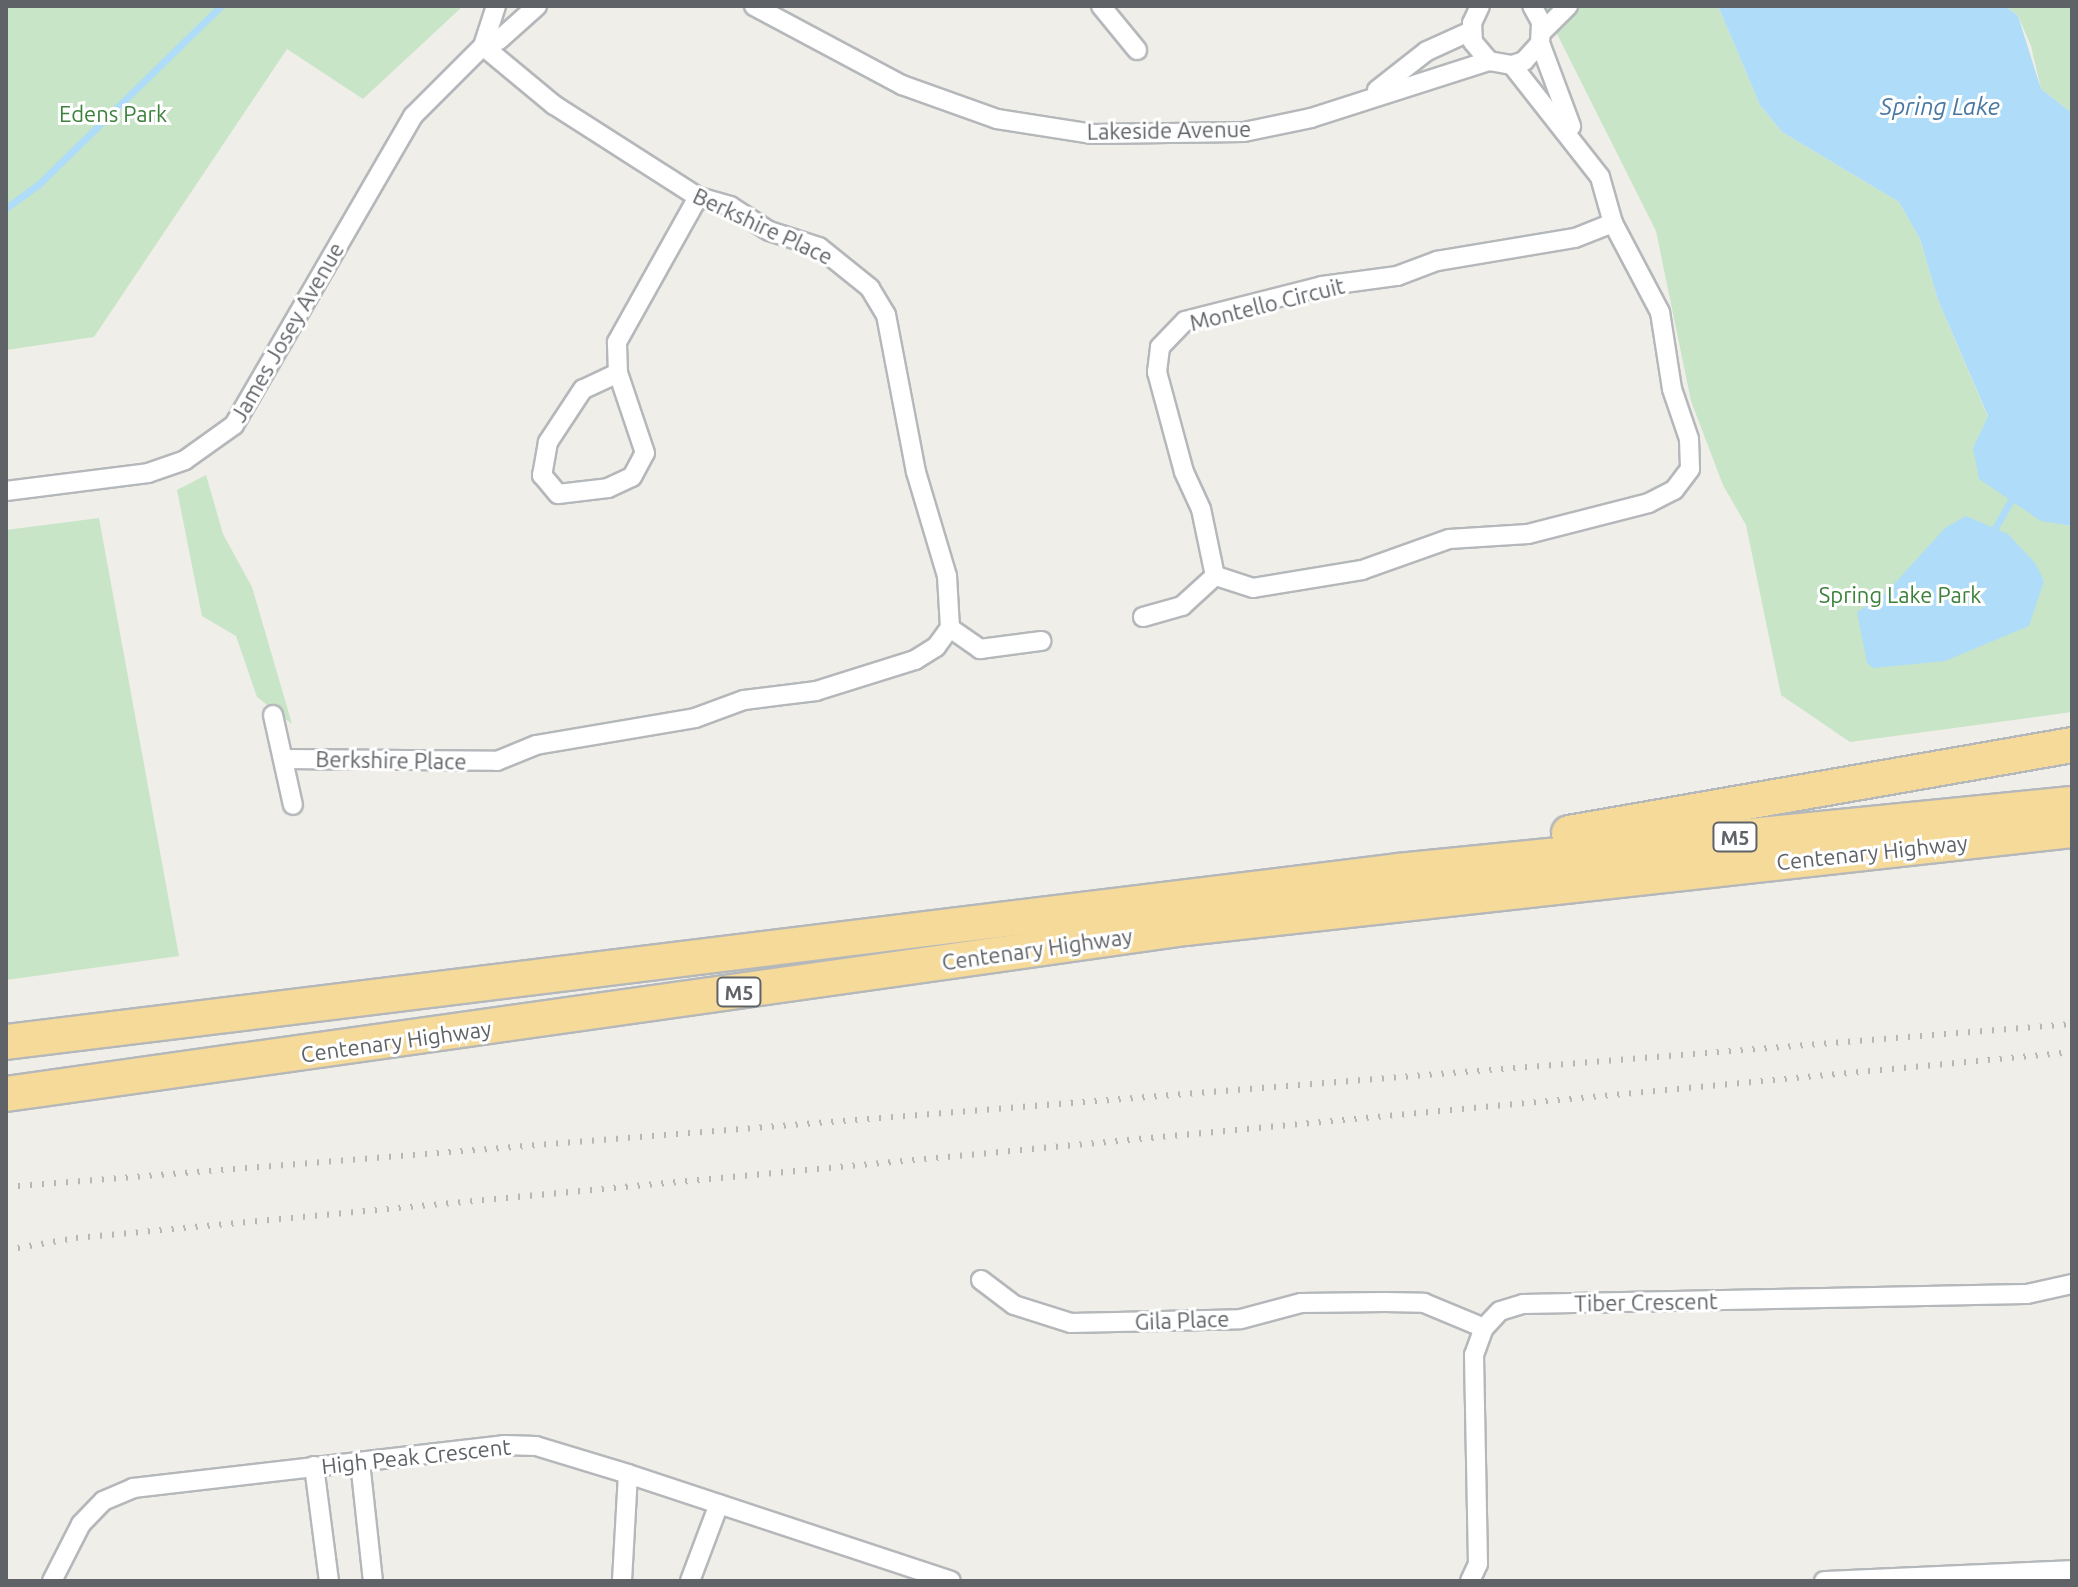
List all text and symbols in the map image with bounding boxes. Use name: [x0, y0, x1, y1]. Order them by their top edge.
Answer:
water label: Spring Lake: [1880, 93, 2000, 121]
park label: Edens Park: [59, 101, 167, 127]
street label: Lakeside Avenue: [1087, 115, 1251, 145]
street label: Berkshire Place: [689, 182, 837, 270]
street label: James Josey Avenue: [225, 238, 349, 426]
street label: Montello Circuit: [1187, 272, 1347, 336]
park label: Spring Lake Park: [1819, 582, 1981, 608]
street label: Berkshire Place: [315, 745, 467, 775]
road number: M5: [1711, 821, 1759, 853]
street label: Centenary Highway: [1775, 829, 1969, 875]
street label: Centenary Highway: [940, 923, 1134, 975]
road number: M5: [715, 976, 763, 1008]
street label: Centenary Highway: [299, 1015, 493, 1067]
street label: Tiber Crescent: [1574, 1288, 1718, 1316]
street label: Gila Place: [1134, 1305, 1230, 1335]
street label: High Peak Crescent: [320, 1433, 512, 1479]

